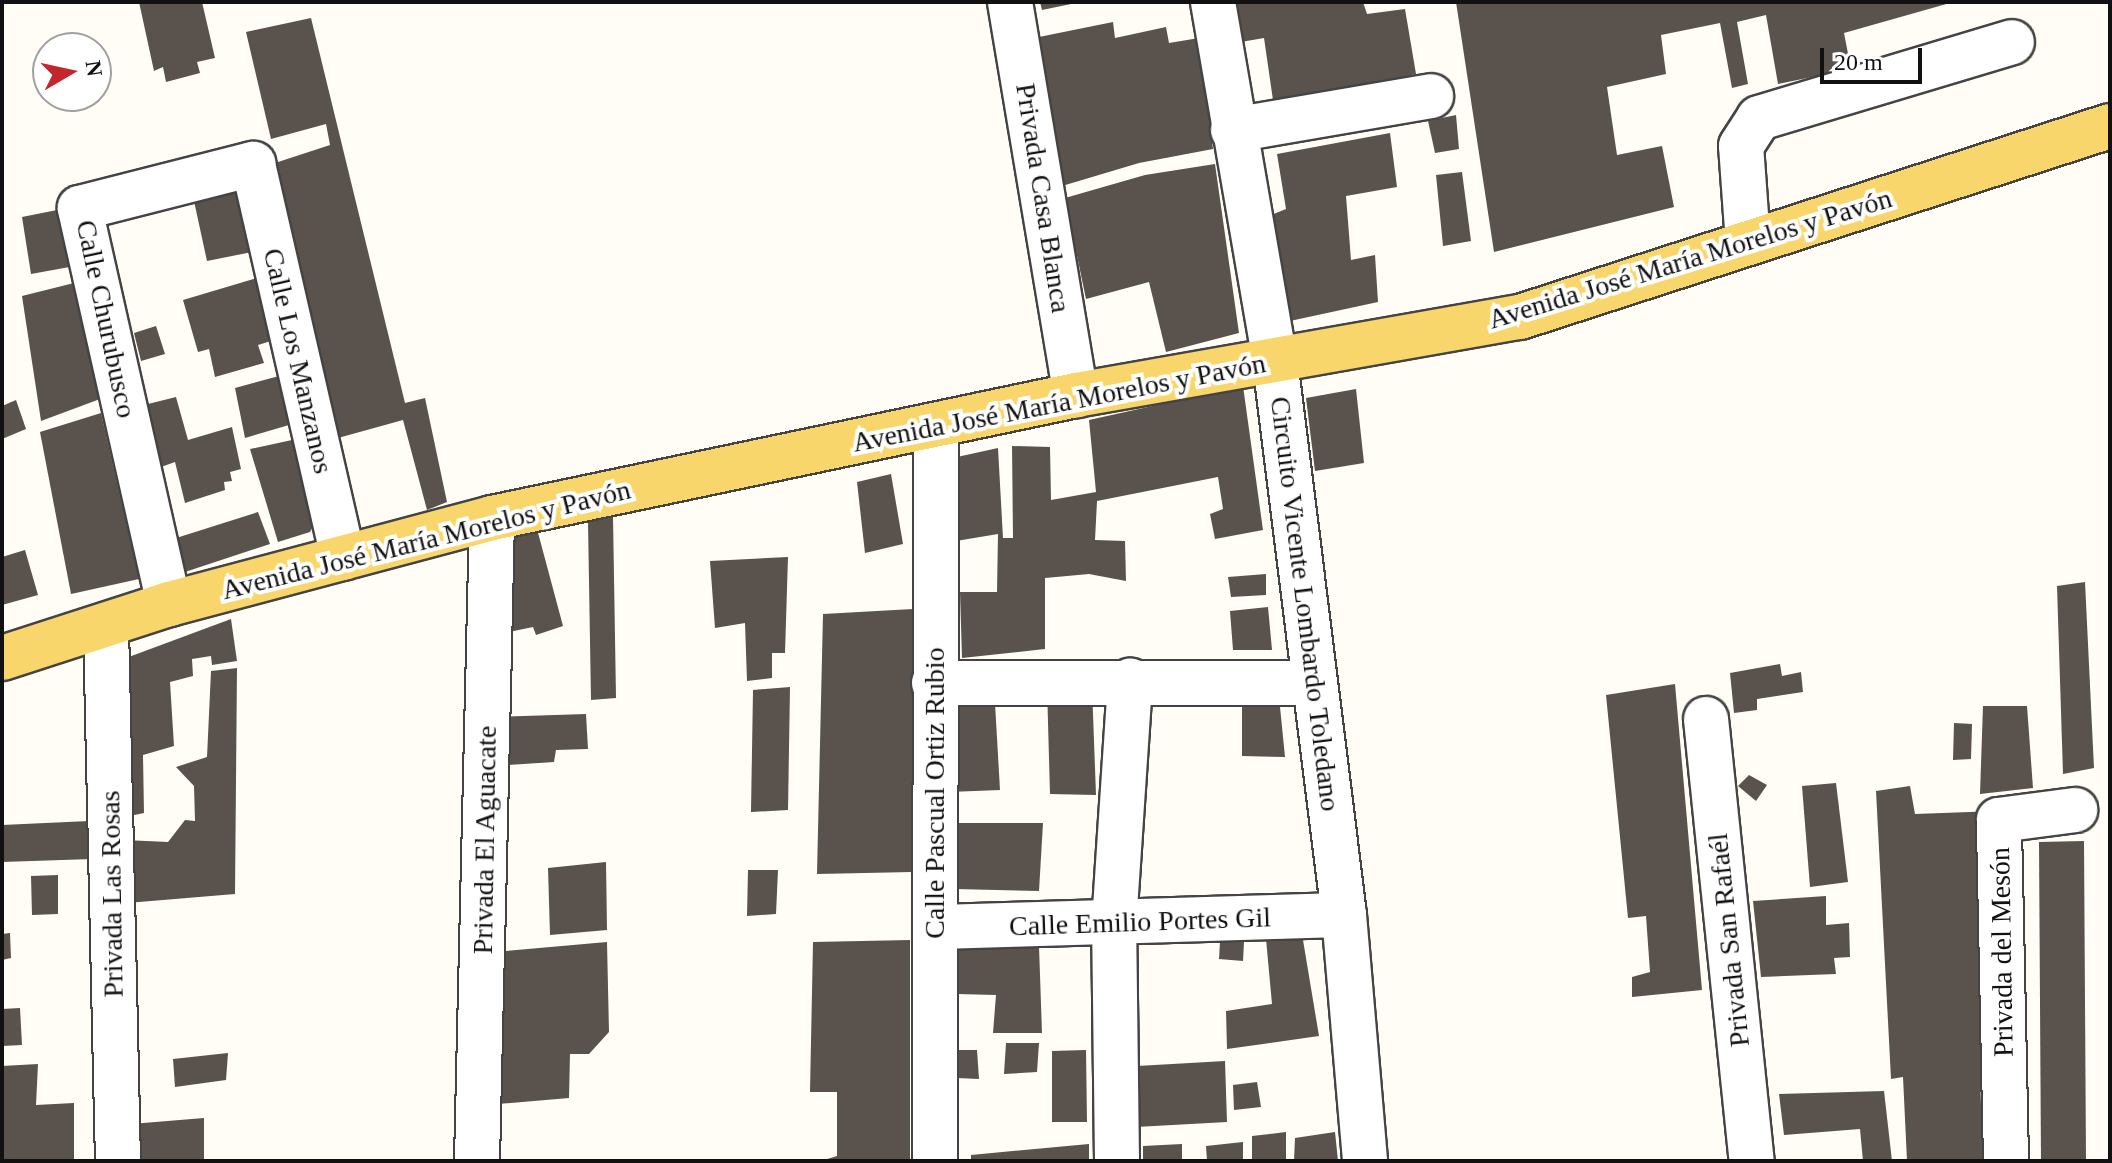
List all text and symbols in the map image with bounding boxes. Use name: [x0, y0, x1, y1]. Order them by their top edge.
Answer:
north arrow: [32, 32, 112, 112]
scale bar: [1824, 32, 1926, 82]
text: 20 m: [1834, 49, 1883, 75]
text: N: [81, 59, 108, 78]
street label: Privada Casa Blanca: [1008, 81, 1078, 315]
street label: Avenida José María Morelos y Pavón: [1484, 182, 1896, 336]
street label: Calle Churubusco: [69, 217, 143, 421]
street label: Calle Los Manzanos: [256, 245, 340, 477]
street label: Avenida José María Morelos y Pavón: [850, 346, 1268, 460]
street label: Circuito Vicente Lombardo Toledano: [1263, 394, 1347, 814]
street label: Avenida José María Morelos y Pavón: [218, 473, 634, 607]
street label: Calle Pascual Ortiz Rubio: [918, 647, 952, 939]
street label: Privada El Aguacate: [466, 725, 504, 955]
street label: Privada Las Rosas: [93, 790, 131, 998]
street label: Privada San Rafaél: [1701, 832, 1757, 1048]
street label: Privada del Mesón: [1983, 847, 2021, 1057]
street label: Calle Emilio Portes Gil: [1008, 901, 1272, 943]

